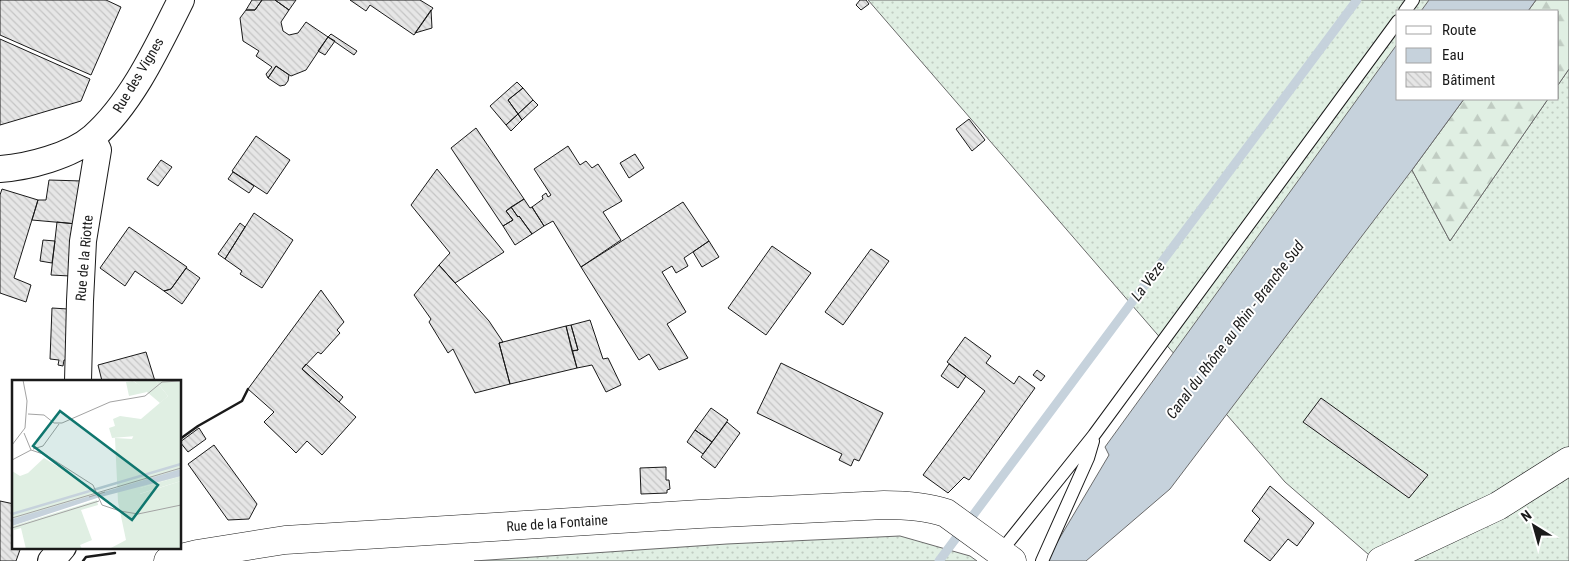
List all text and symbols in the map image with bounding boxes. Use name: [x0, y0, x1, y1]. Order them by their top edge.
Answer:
legend: [1396, 10, 1559, 100]
text: Route: [1442, 21, 1476, 39]
street label: Rue des Vignes: [109, 35, 167, 115]
text: Eau: [1442, 46, 1464, 64]
text: Bâtiment: [1442, 71, 1495, 89]
street label: Rue de la Riotte: [72, 214, 96, 302]
water label: Canal du Rhône au Rhin - Branche Sud: [1162, 237, 1308, 422]
water label: La Vèze: [1127, 257, 1169, 304]
inset map: [12, 380, 181, 548]
north arrow: [1509, 501, 1559, 551]
text: N: [1518, 507, 1534, 525]
street label: Rue de la Fontaine: [506, 511, 609, 535]

